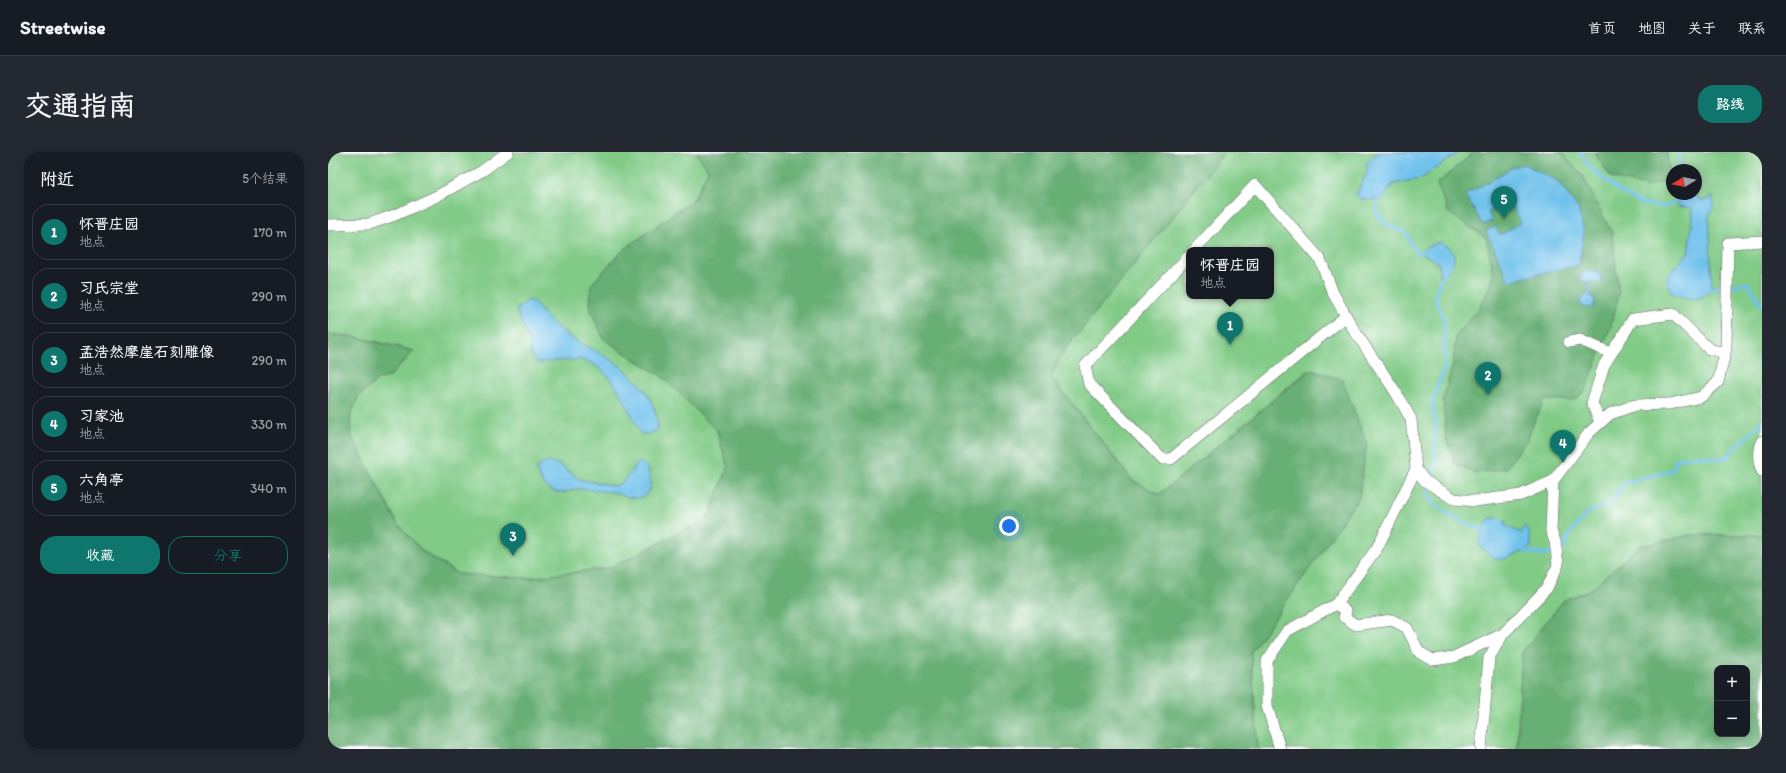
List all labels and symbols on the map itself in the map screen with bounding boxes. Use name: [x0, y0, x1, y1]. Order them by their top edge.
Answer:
north arrow: [1666, 164, 1702, 200]
pin: 5: [1491, 186, 1517, 219]
pin: 1: [1217, 312, 1243, 345]
pin: 2: [1475, 362, 1501, 395]
pin: 4: [1550, 430, 1576, 463]
your location: [999, 516, 1019, 536]
pin: 3: [500, 523, 526, 556]

